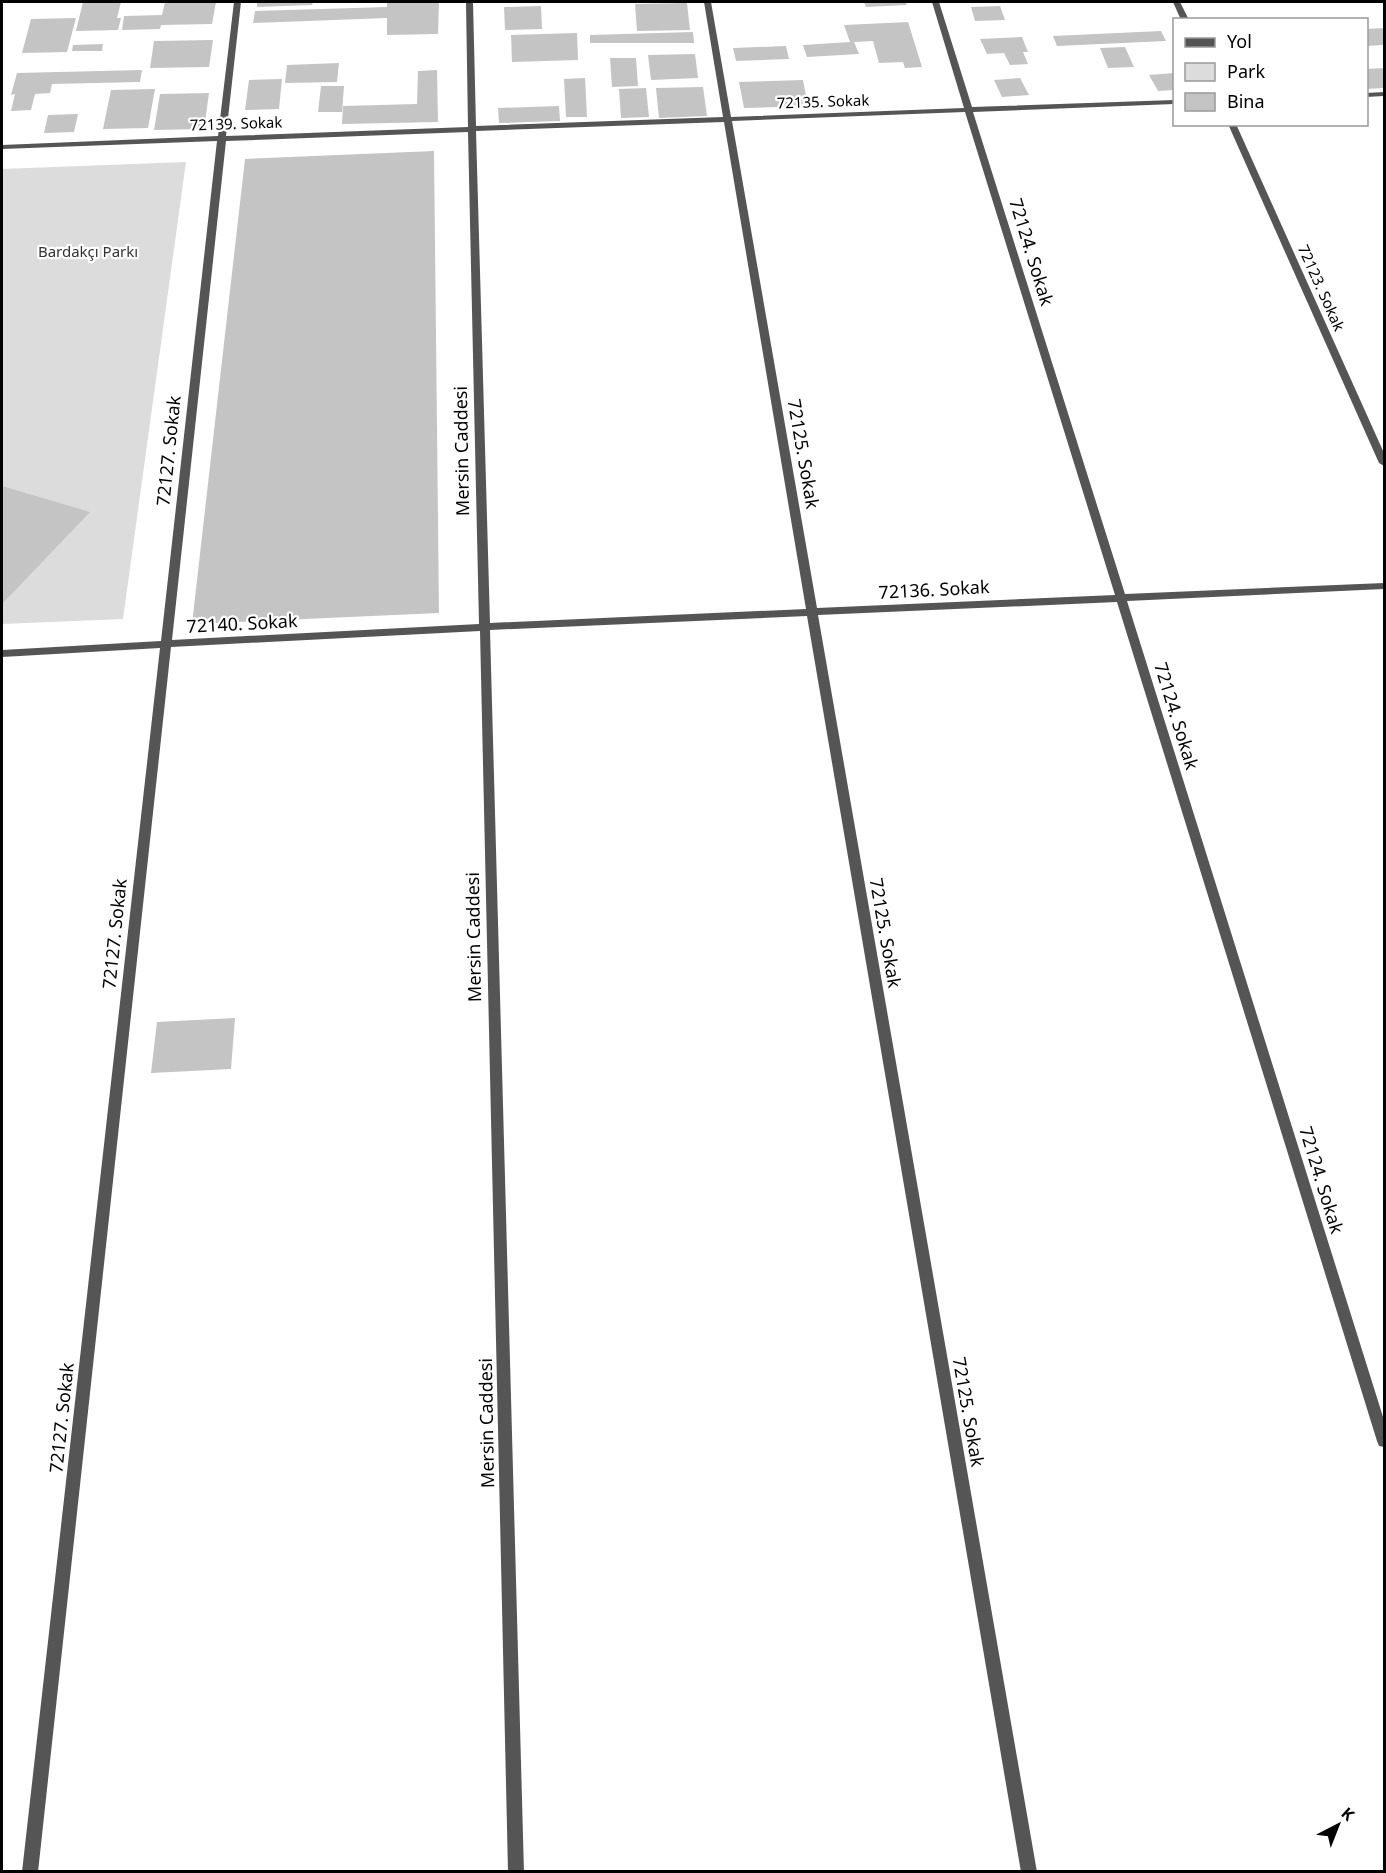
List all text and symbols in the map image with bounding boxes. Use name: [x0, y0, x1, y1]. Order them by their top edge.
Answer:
legend: [1173, 18, 1368, 126]
text: Yol: [1227, 29, 1252, 53]
text: Park: [1227, 59, 1265, 83]
street label: 72135. Sokak: [776, 89, 870, 113]
text: Bina: [1227, 89, 1265, 113]
street label: 72139. Sokak: [189, 111, 283, 135]
street label: 72124. Sokak: [1004, 195, 1060, 309]
park label: Bardakçı Parkı: [38, 241, 138, 261]
street label: 72123. Sokak: [1294, 241, 1350, 334]
street label: Mersin Caddesi: [448, 386, 474, 516]
street label: 72127. Sokak: [150, 394, 186, 507]
street label: 72125. Sokak: [783, 397, 826, 511]
street label: 72136. Sokak: [878, 574, 990, 604]
street label: 72140. Sokak: [186, 608, 298, 638]
street label: 72124. Sokak: [1149, 659, 1205, 773]
street label: Mersin Caddesi: [460, 872, 486, 1002]
street label: 72125. Sokak: [865, 876, 908, 990]
street label: 72127. Sokak: [96, 877, 132, 990]
street label: 72124. Sokak: [1294, 1123, 1350, 1237]
street label: 72125. Sokak: [948, 1355, 991, 1469]
street label: Mersin Caddesi: [473, 1358, 499, 1488]
street label: 72127. Sokak: [43, 1361, 79, 1474]
north arrow: [1308, 1795, 1368, 1855]
text: K: [1337, 1802, 1360, 1826]

